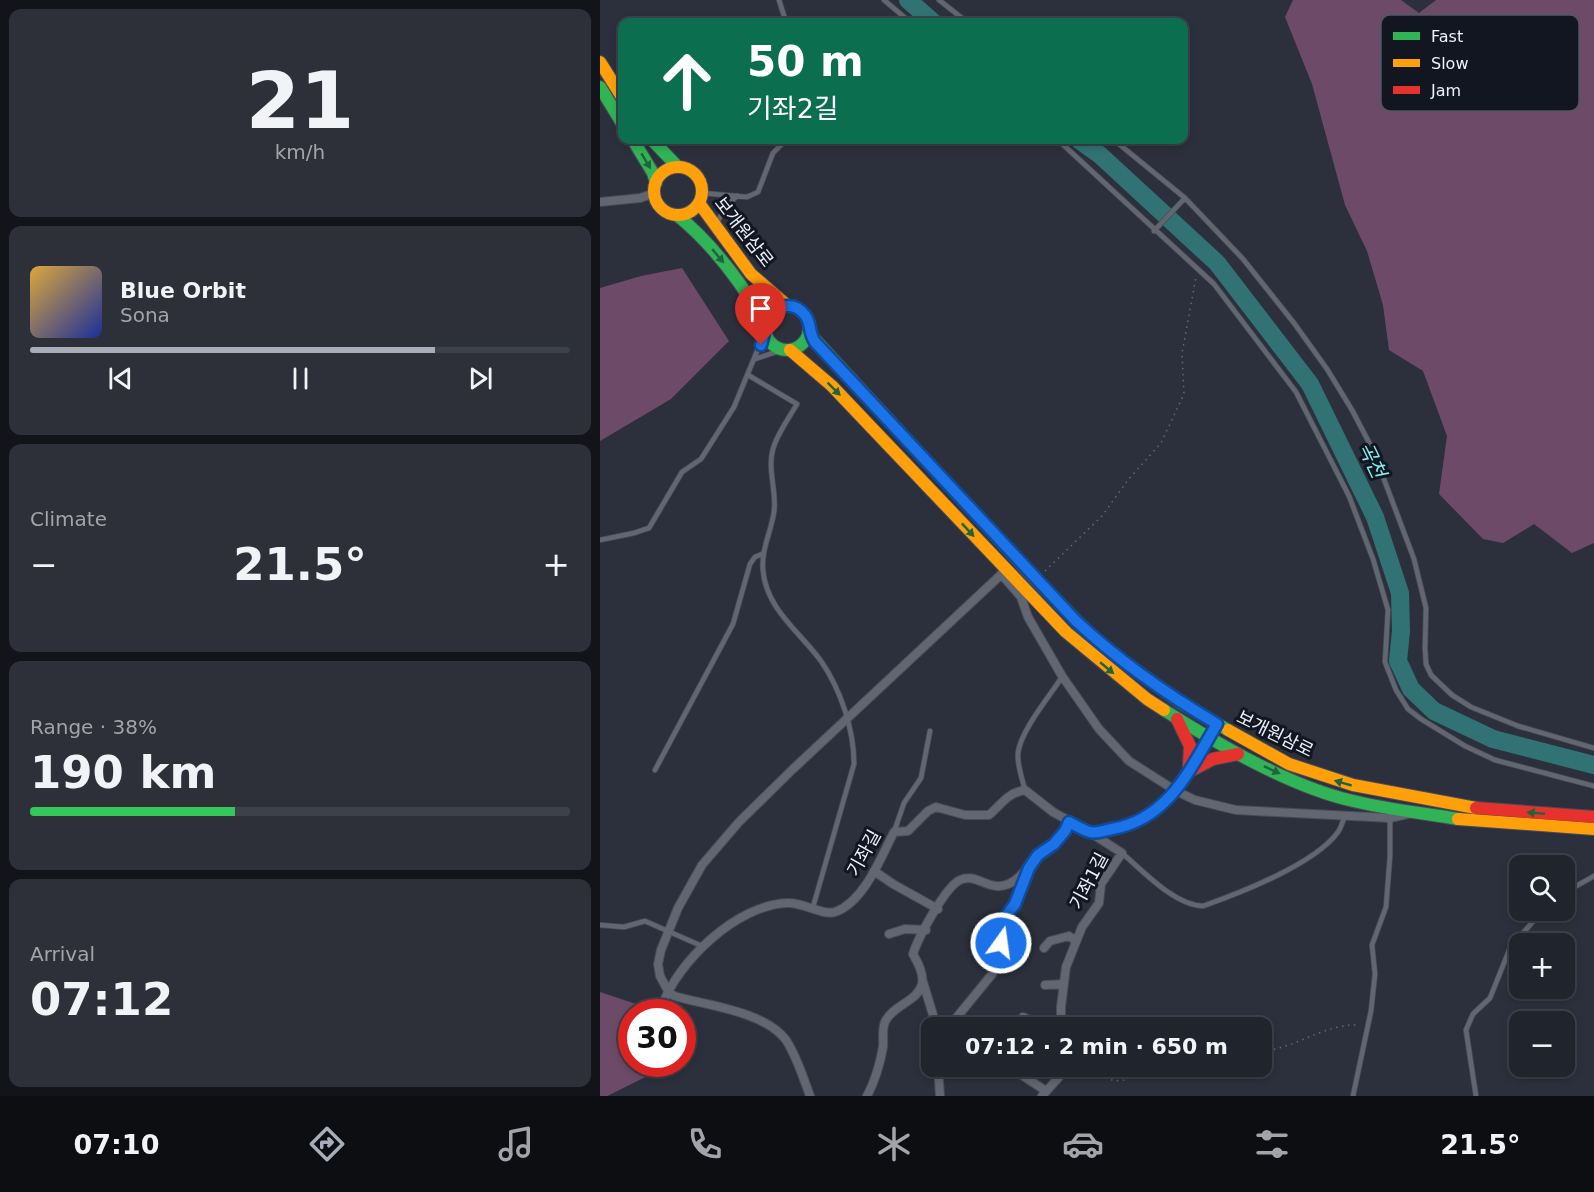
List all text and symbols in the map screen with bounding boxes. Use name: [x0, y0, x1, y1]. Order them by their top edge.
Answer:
legend: [1381, 15, 1579, 111]
text: Fast: [1431, 27, 1463, 46]
text: 50 m: [747, 37, 864, 86]
icon: ahead: [648, 42, 726, 120]
text: Slow: [1431, 54, 1468, 73]
text: 21: [246, 56, 354, 146]
text: Jam: [1430, 81, 1461, 100]
text: 기좌2길: [747, 93, 839, 124]
text: km/h: [275, 140, 325, 164]
one-way arrow: [640, 153, 651, 169]
street label: 보개원삼로: [711, 193, 778, 271]
one-way arrow: [711, 248, 724, 264]
text: Blue Orbit: [120, 278, 246, 303]
pin: [735, 283, 786, 345]
icon: arrive: [744, 292, 777, 325]
text: Sona: [120, 303, 170, 327]
icon: previous: [104, 362, 137, 395]
icon: pause: [284, 362, 317, 395]
icon: next: [464, 362, 497, 395]
one-way arrow: [827, 381, 841, 395]
water label: 곡천: [1353, 438, 1392, 484]
text: Climate: [30, 507, 107, 531]
one-way arrow: [961, 523, 975, 537]
text: 21.5°: [233, 538, 367, 591]
text: −: [30, 545, 58, 584]
text: +: [542, 545, 570, 584]
one-way arrow: [1099, 661, 1114, 673]
street label: 보개원삼로: [1233, 706, 1317, 761]
text: Range · 38%: [30, 715, 157, 739]
text: 190 km: [30, 746, 216, 799]
one-way arrow: [1263, 765, 1281, 775]
one-way arrow: [1334, 778, 1352, 787]
one-way arrow: [1526, 808, 1545, 818]
street label: 기좌길: [842, 826, 885, 880]
street label: 기좌1길: [1065, 849, 1112, 913]
map controls: [1509, 855, 1575, 1077]
button: search: [1509, 855, 1575, 921]
position arrow: [969, 911, 1033, 975]
button: +: [1509, 933, 1575, 999]
text: Arrival: [30, 942, 95, 966]
text: 07:12: [30, 973, 173, 1026]
speed limit sign: 30: [618, 999, 696, 1077]
button: −: [1509, 1011, 1575, 1077]
text: 07:12 · 2 min · 650 m: [965, 1034, 1228, 1059]
icon: directions: [306, 1123, 348, 1165]
icon: music: [495, 1123, 537, 1165]
icon: phone: [684, 1123, 726, 1165]
icon: climate: [873, 1123, 915, 1165]
icon: car: [1062, 1123, 1104, 1165]
icon: filters: [1251, 1123, 1293, 1165]
text: 07:10: [73, 1129, 159, 1160]
text: 21.5°: [1440, 1129, 1520, 1160]

